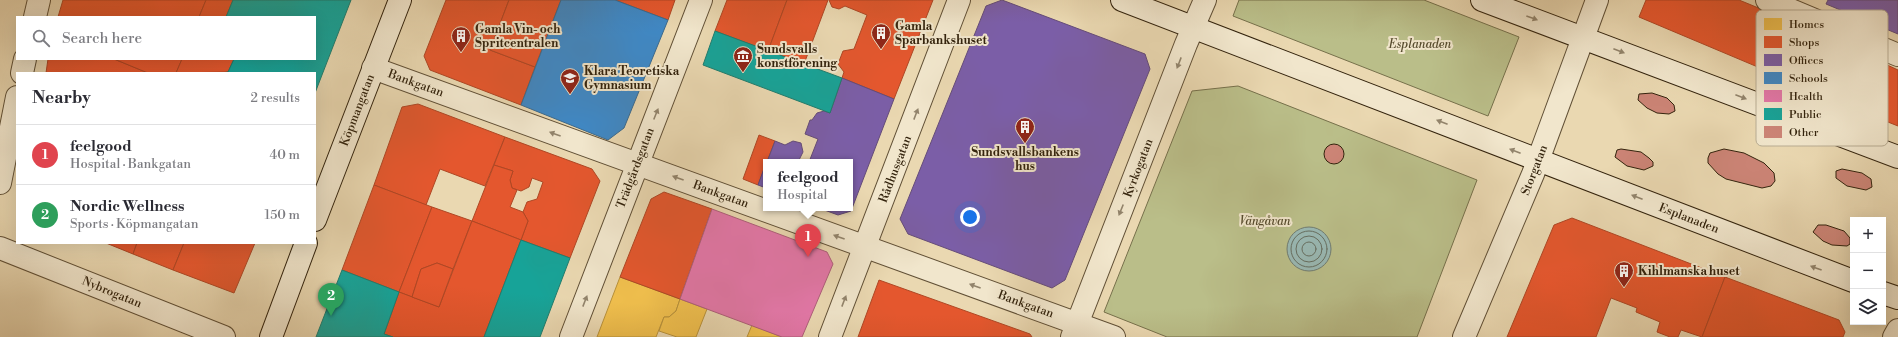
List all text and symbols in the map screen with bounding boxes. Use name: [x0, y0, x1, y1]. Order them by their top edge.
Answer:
legend: [1756, 10, 1888, 146]
search box: [16, 16, 316, 60]
one-way arrow: [1527, 16, 1539, 22]
text: Homes: [1789, 18, 1824, 32]
place label: Gamla Sparbankshuset: [895, 19, 987, 48]
place label: Gamla Vin- och Spritcentralen: [475, 22, 561, 51]
building icon: Gamla Sparbankshuset: [870, 22, 892, 50]
building icon: Gamla Vin- och Spritcentralen: [450, 25, 472, 53]
icon: search: [30, 27, 52, 49]
text: Search here: [62, 29, 142, 48]
text: Shops: [1789, 36, 1819, 50]
park label: Esplanaden: [1388, 37, 1451, 52]
place label: Sundsvalls konstförening: [757, 42, 838, 71]
museum icon: Sundsvalls konstförening: [732, 45, 754, 73]
one-way arrow: [1614, 49, 1626, 55]
text: Offices: [1789, 54, 1824, 68]
one-way arrow: [1175, 58, 1181, 70]
place label: Klara Teoretiska Gymnasium: [584, 64, 680, 93]
street label: Bankgatan: [385, 66, 446, 101]
school or university icon: Klara Teoretiska Gymnasium: [559, 67, 581, 95]
street label: Köpmangatan: [337, 72, 378, 148]
text: Schools: [1789, 72, 1828, 86]
text: Nearby: [32, 87, 91, 109]
text: 2 results: [251, 90, 300, 106]
text: Health: [1789, 90, 1823, 104]
one-way arrow: [1735, 95, 1747, 101]
one-way arrow: [654, 107, 660, 119]
one-way arrow: [913, 107, 919, 119]
text: Public: [1789, 108, 1822, 122]
building icon: Sundsvallsbankens hus: [1014, 116, 1036, 144]
one-way arrow: [1435, 119, 1447, 125]
street label: Trädgårdsgatan: [613, 126, 658, 211]
text: Other: [1789, 126, 1819, 140]
one-way arrow: [549, 130, 561, 136]
street label: Rådhusgatan: [876, 134, 915, 205]
text: feelgood: [70, 137, 132, 156]
street label: Kyrkogatan: [1120, 137, 1157, 200]
street label: Storgatan: [1518, 143, 1551, 198]
place label: Sundsvallsbankens hus: [971, 145, 1079, 174]
text: 1: [42, 147, 48, 163]
text: 40 m: [270, 147, 300, 163]
one-way arrow: [1509, 147, 1521, 153]
text: Hospital · Bankgatan: [70, 156, 191, 172]
popup: [763, 159, 853, 211]
text: feelgood: [777, 168, 839, 187]
one-way arrow: [671, 175, 683, 181]
street label: Bankgatan: [690, 177, 751, 212]
text: Hospital: [777, 187, 827, 203]
one-way arrow: [1630, 194, 1642, 200]
text: Nordic Wellness: [70, 197, 184, 216]
street label: Esplanaden: [1657, 200, 1721, 237]
one-way arrow: [1118, 205, 1124, 217]
text: 2: [41, 207, 49, 223]
text: 150 m: [265, 207, 300, 223]
your location: [960, 207, 980, 227]
park label: Vängåvan: [1240, 214, 1291, 229]
text: Sports · Köpmangatan: [70, 216, 198, 232]
map controls: [1850, 217, 1886, 325]
button: +: [1850, 217, 1886, 253]
pin: 1: [795, 224, 821, 257]
one-way arrow: [833, 234, 845, 240]
button: −: [1850, 253, 1886, 289]
building icon: Kihlmanska huset: [1613, 260, 1635, 288]
place label: Kihlmanska huset: [1638, 264, 1740, 279]
one-way arrow: [1810, 264, 1822, 270]
street label: Nybrogatan: [80, 274, 144, 311]
pin: 2: [318, 283, 344, 316]
one-way arrow: [968, 283, 980, 289]
street label: Bankgatan: [995, 287, 1056, 322]
button: layers: [1850, 289, 1886, 325]
one-way arrow: [582, 294, 588, 306]
one-way arrow: [842, 294, 848, 306]

